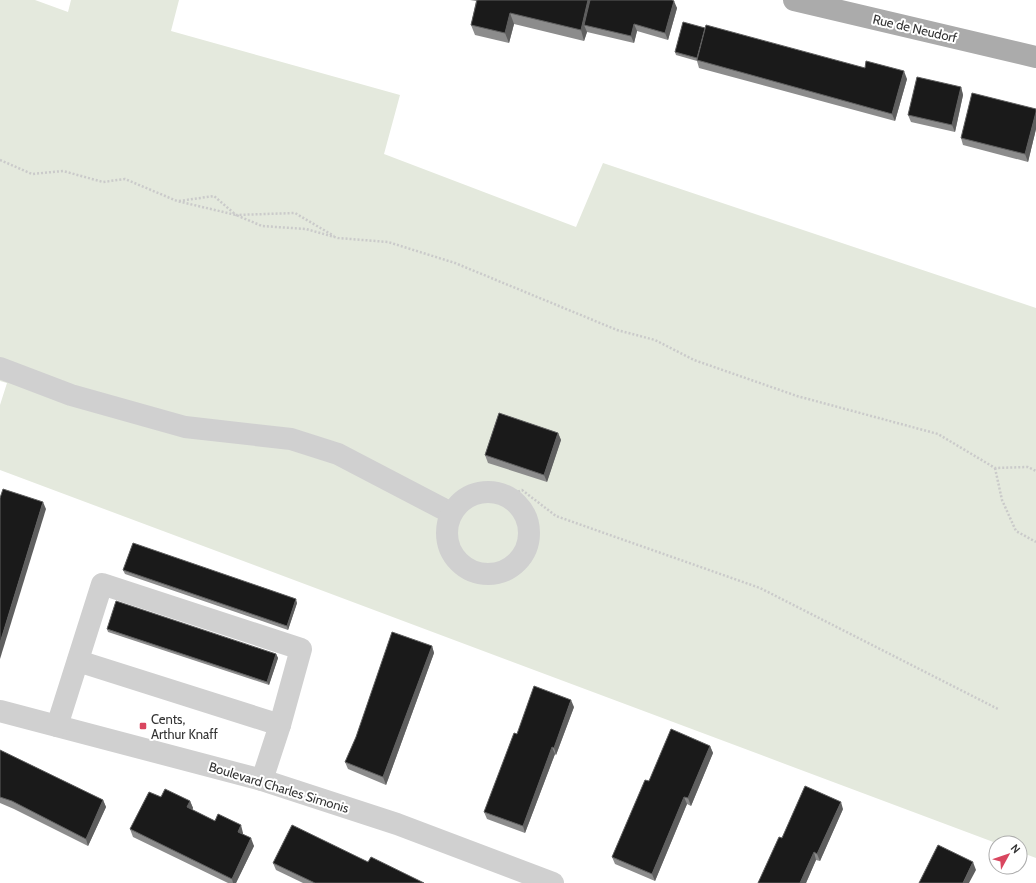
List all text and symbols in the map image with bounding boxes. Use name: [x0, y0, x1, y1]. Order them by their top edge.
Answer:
street label: Rue de Neudorf: [871, 11, 959, 46]
place label: Cents, Arthur Knaff: [151, 711, 218, 742]
marker: Cents, Arthur Knaff: [138, 721, 148, 731]
street label: Boulevard Charles Simonis: [207, 758, 352, 816]
north arrow: [988, 835, 1028, 875]
text: N: [1008, 841, 1024, 856]

